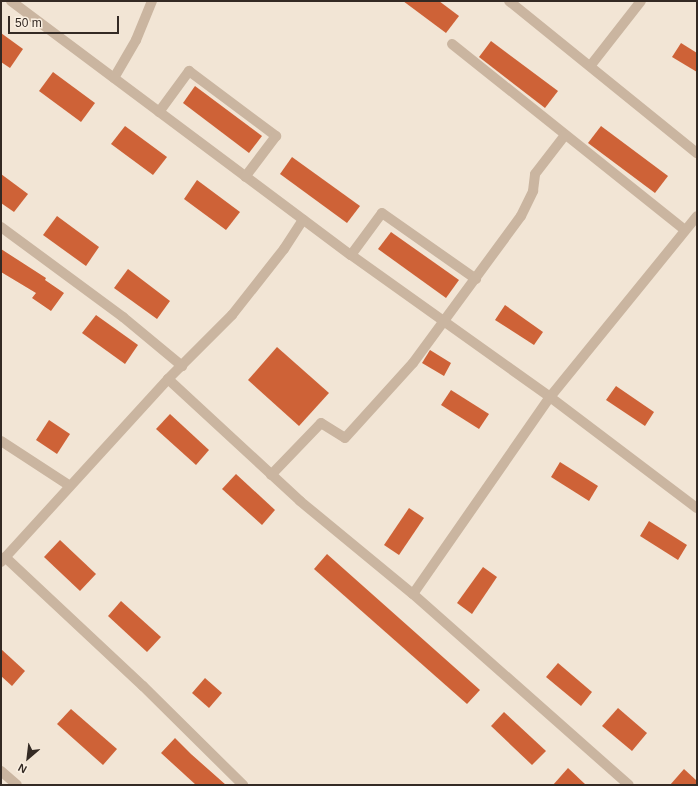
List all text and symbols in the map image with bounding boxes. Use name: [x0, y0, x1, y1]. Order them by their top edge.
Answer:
scale bar: [10, 8, 121, 34]
text: 50 m: [15, 16, 42, 30]
north arrow: [8, 738, 48, 778]
text: N: [16, 761, 29, 776]

